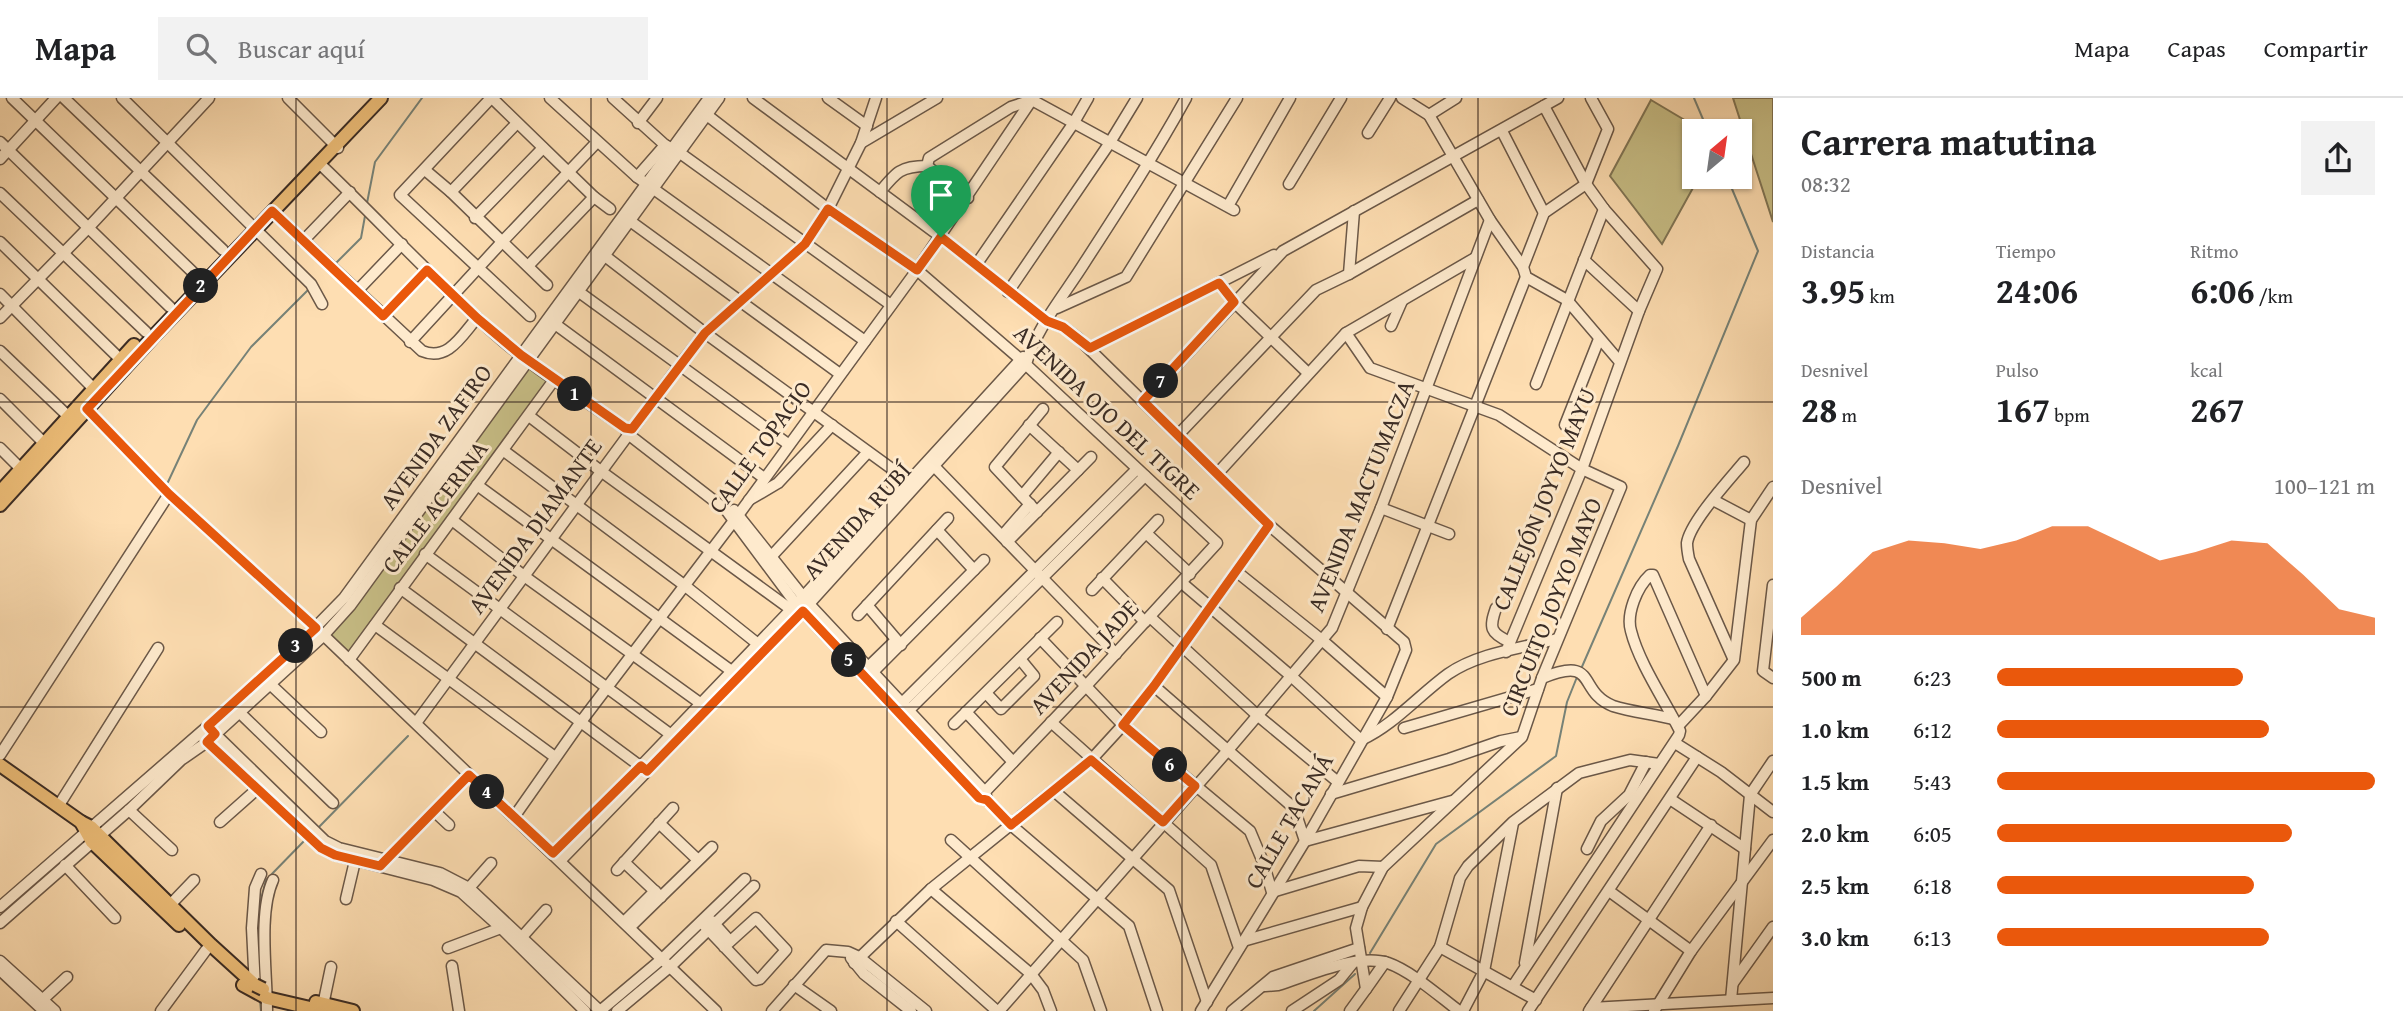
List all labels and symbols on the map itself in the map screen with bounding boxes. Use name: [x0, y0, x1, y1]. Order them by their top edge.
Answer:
north arrow: [1682, 119, 1752, 189]
pin: [911, 165, 971, 237]
pin: 2: [184, 268, 218, 304]
street label: AVENIDA OJO DEL TIGRE: [1006, 316, 1208, 508]
street label: AVENIDA ZAFIRO: [371, 357, 500, 517]
pin: 7: [1144, 364, 1178, 398]
street label: CALLE TOPACIO: [699, 373, 820, 520]
street label: AVENIDA MACTUMACZA: [1298, 374, 1423, 617]
pin: 1: [558, 376, 592, 412]
street label: CALLEJÓN JOYYO MAYU: [1483, 382, 1604, 615]
street label: AVENIDA DIAMANTE: [459, 431, 610, 621]
street label: CALLE ACERINA: [373, 433, 497, 581]
street label: AVENIDA RUBÍ: [794, 454, 920, 587]
street label: CIRCUITO JOYYO MAYO: [1491, 492, 1610, 721]
street label: AVENIDA JADE: [1021, 591, 1146, 722]
pin: 3: [278, 628, 314, 664]
pin: 5: [832, 642, 866, 678]
street label: CALLE TACANÁ: [1236, 746, 1342, 895]
pin: 6: [1152, 748, 1188, 782]
pin: 4: [470, 774, 504, 810]

